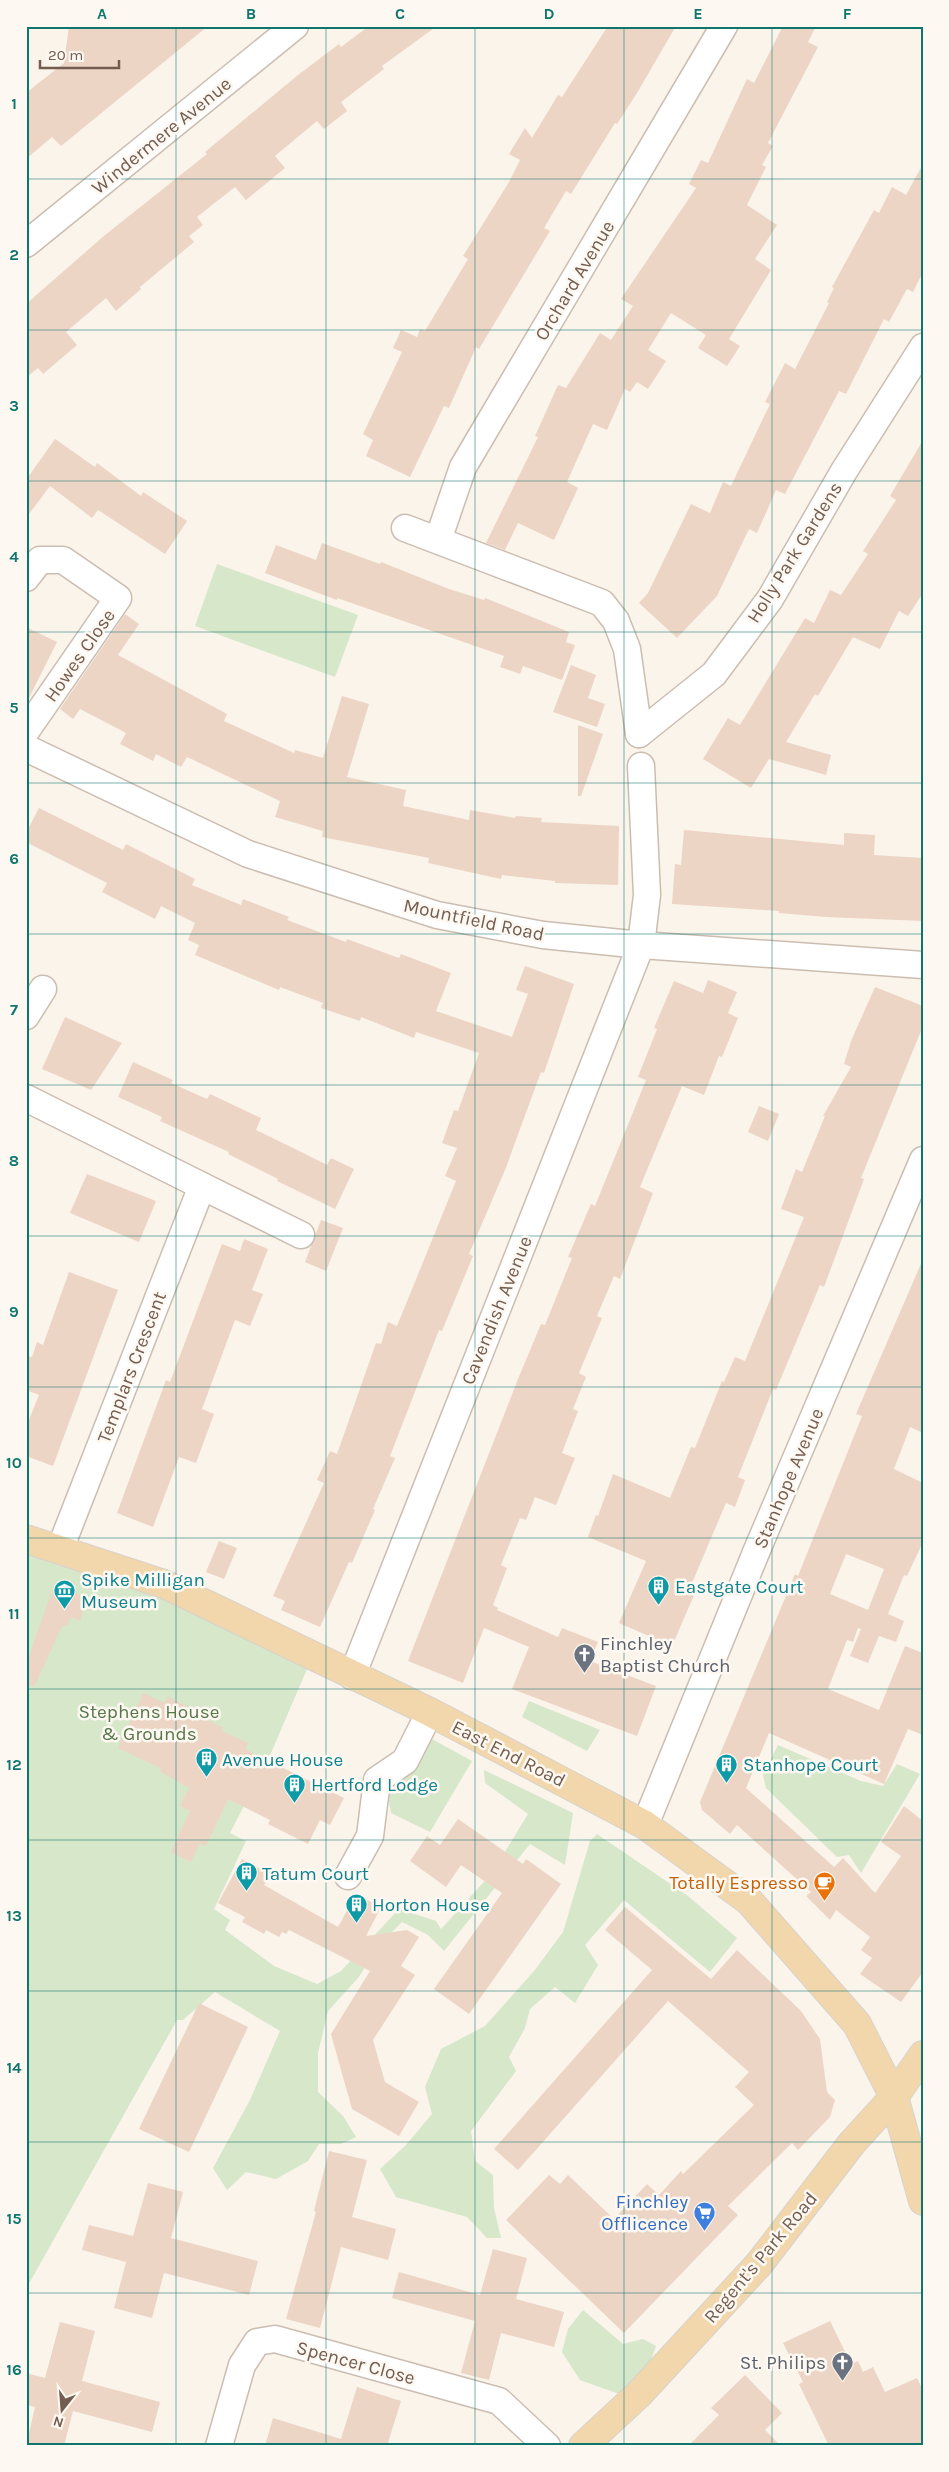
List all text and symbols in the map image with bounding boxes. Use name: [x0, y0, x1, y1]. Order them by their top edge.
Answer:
text: A: [97, 4, 107, 23]
text: B: [246, 4, 256, 23]
text: C: [395, 4, 405, 23]
text: D: [544, 4, 555, 23]
text: E: [693, 4, 703, 23]
text: F: [843, 4, 852, 23]
scale bar: [40, 38, 119, 70]
text: 20 m: [48, 46, 83, 64]
street label: Windermere Avenue: [87, 73, 236, 199]
text: 1: [11, 94, 17, 113]
street label: Orchard Avenue: [530, 217, 619, 344]
text: 2: [9, 245, 19, 264]
text: 3: [9, 396, 19, 415]
street label: Holly Park Gardens: [743, 478, 847, 627]
text: 4: [9, 547, 19, 566]
street label: Howes Close: [40, 605, 120, 706]
text: 5: [9, 698, 19, 717]
text: 6: [9, 849, 19, 868]
street label: Mountfield Road: [401, 894, 546, 946]
text: 7: [10, 1000, 18, 1019]
text: 8: [9, 1151, 19, 1170]
street label: Cavendish Avenue: [457, 1233, 537, 1388]
street label: Templars Crescent: [93, 1289, 171, 1446]
text: 9: [9, 1302, 19, 1321]
street label: Stanhope Avenue: [749, 1405, 828, 1552]
text: 10: [6, 1453, 22, 1472]
place label: Spike Milligan Museum: [81, 1569, 205, 1613]
building icon: Eastgate Court: [647, 1574, 671, 1605]
place label: Eastgate Court: [675, 1576, 803, 1598]
museum icon: Spike Milligan Museum: [53, 1578, 77, 1609]
text: 11: [8, 1604, 20, 1623]
place label: Finchley Baptist Church: [600, 1633, 731, 1677]
church icon: Finchley Baptist Church: [572, 1642, 596, 1673]
park label: Stephens House & Grounds: [78, 1701, 220, 1745]
street label: East End Road: [448, 1716, 569, 1792]
building icon: Avenue House: [194, 1747, 218, 1778]
place label: Avenue House: [222, 1749, 343, 1771]
building icon: Stanhope Court: [715, 1752, 739, 1783]
place label: Stanhope Court: [743, 1754, 878, 1776]
text: 12: [6, 1755, 22, 1774]
building icon: Hertford Lodge: [283, 1772, 307, 1803]
place label: Hertford Lodge: [311, 1774, 438, 1796]
building icon: Tatum Court: [234, 1861, 258, 1892]
place label: Tatum Court: [262, 1863, 369, 1885]
cafe icon: Totally Espresso: [812, 1870, 836, 1901]
place label: Totally Espresso: [669, 1872, 808, 1894]
building icon: Horton House: [344, 1892, 368, 1923]
place label: Horton House: [372, 1894, 490, 1916]
text: 13: [6, 1906, 22, 1925]
text: 14: [6, 2058, 22, 2077]
street label: Regent's Park Road: [700, 2188, 822, 2328]
place label: Finchley Offlicence: [601, 2191, 688, 2235]
supermarket icon: Finchley Offlicence: [692, 2200, 716, 2231]
text: 15: [6, 2209, 22, 2228]
street label: Spencer Close: [294, 2337, 417, 2389]
church icon: St. Philips: [830, 2350, 854, 2381]
place label: St. Philips: [740, 2352, 826, 2374]
text: 16: [6, 2360, 22, 2379]
north arrow: [38, 2384, 88, 2434]
text: N: [51, 2412, 66, 2432]

